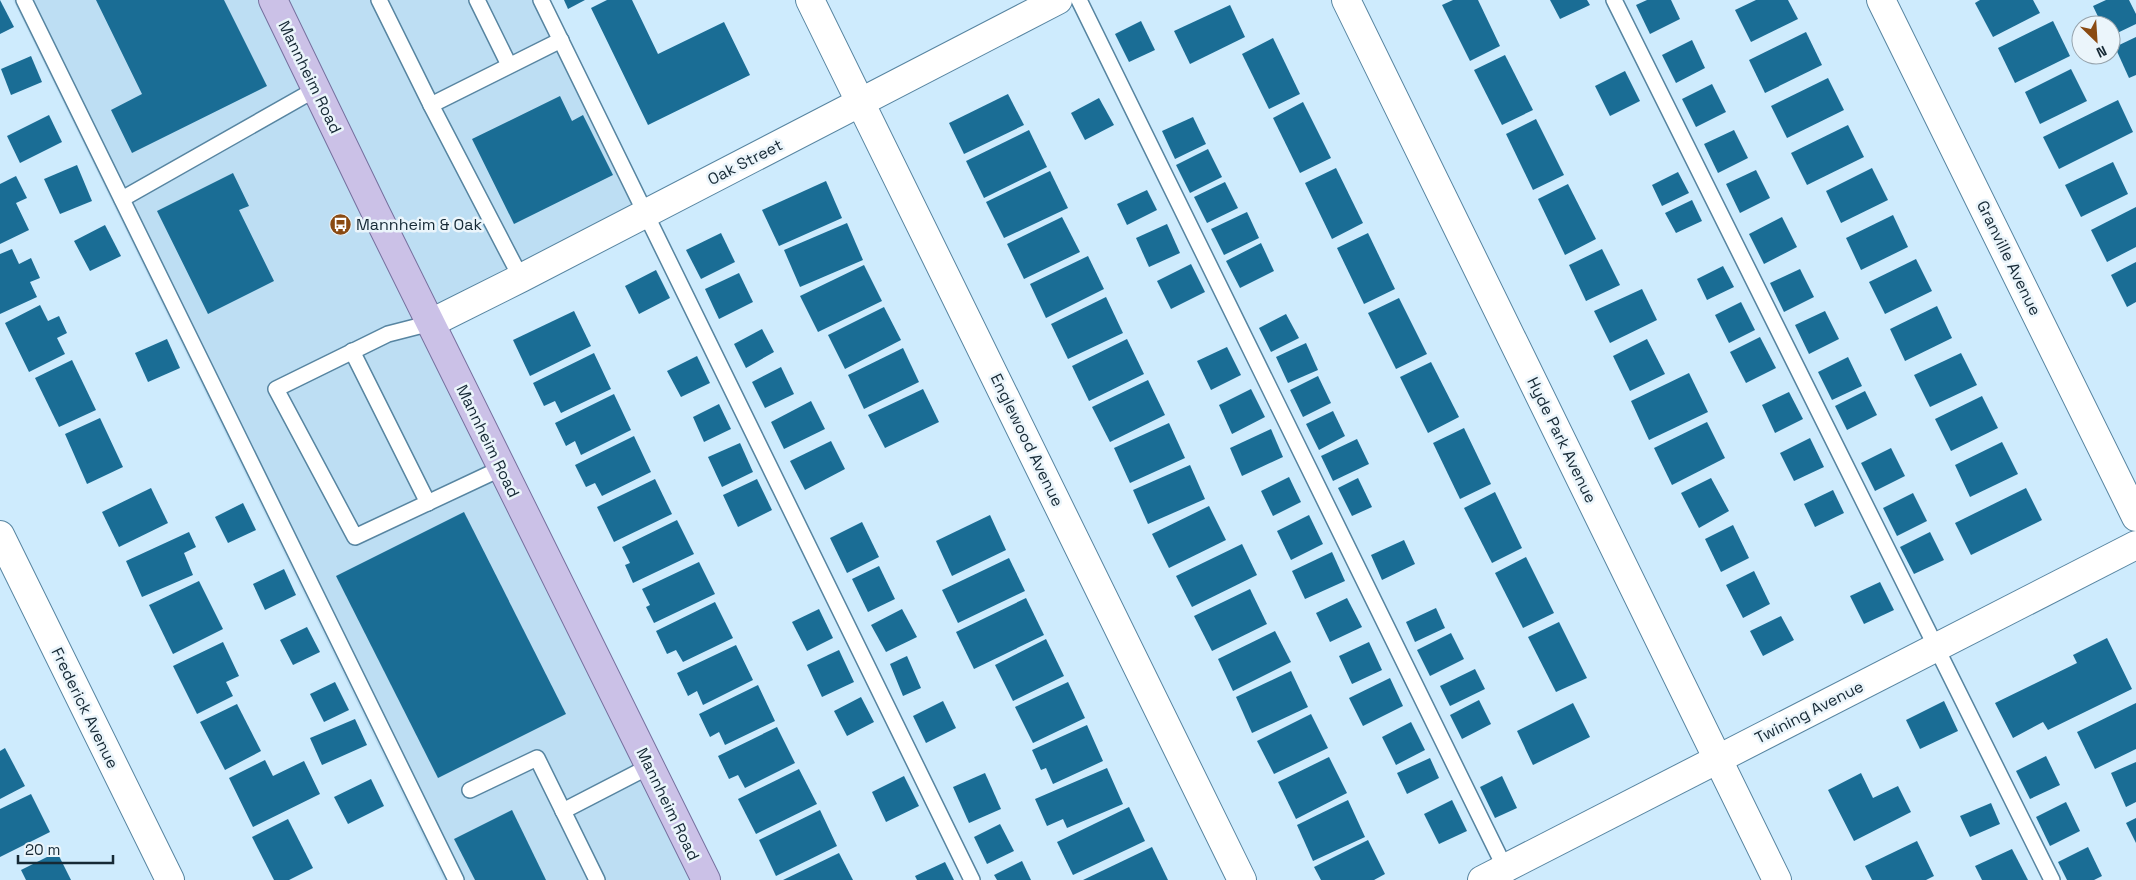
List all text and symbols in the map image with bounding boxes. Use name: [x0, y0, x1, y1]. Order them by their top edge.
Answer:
north arrow: [2071, 15, 2121, 65]
street label: Mannheim Road: [274, 17, 346, 137]
text: N: [2093, 42, 2110, 62]
street label: Oak Street: [704, 134, 786, 190]
street label: Granville Avenue: [1972, 197, 2046, 319]
bus stop icon: Mannheim & Oak: [328, 212, 352, 236]
place label: Mannheim & Oak: [356, 214, 482, 235]
street label: Englewood Avenue: [986, 370, 1068, 510]
street label: Hyde Park Avenue: [1522, 373, 1602, 507]
street label: Mannheim Road: [452, 381, 524, 501]
street label: Frederick Avenue: [47, 644, 123, 772]
street label: Twining Avenue: [1751, 676, 1867, 748]
street label: Mannheim Road: [632, 744, 704, 864]
scale bar: [18, 832, 112, 864]
text: 20 m: [25, 840, 60, 859]

